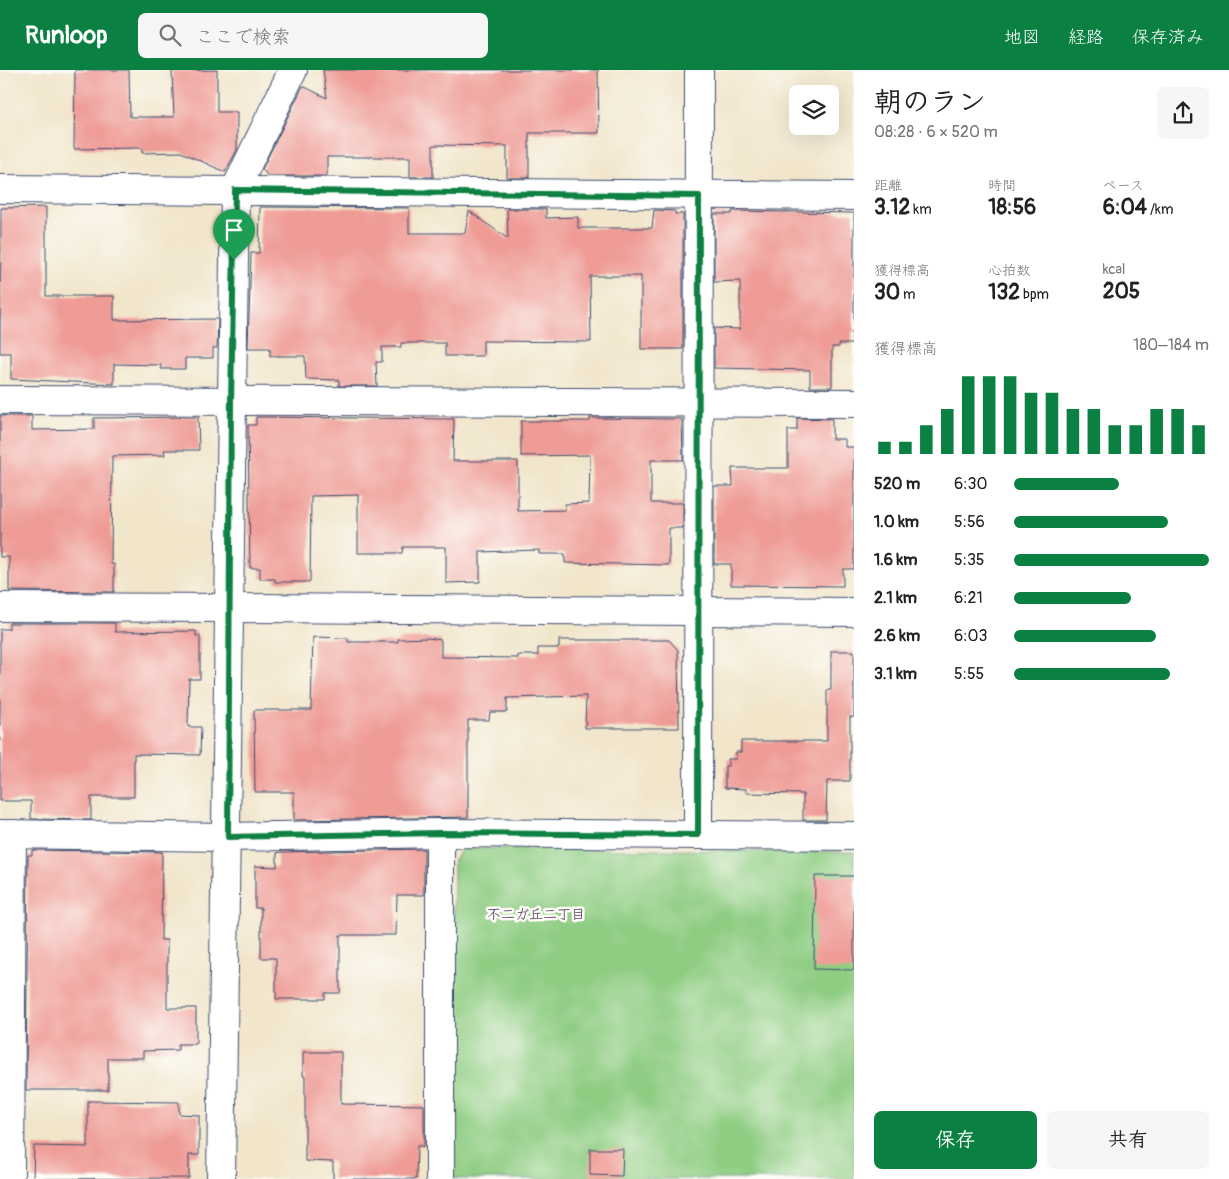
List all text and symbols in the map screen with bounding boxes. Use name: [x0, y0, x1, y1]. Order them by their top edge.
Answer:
search box: [138, 13, 488, 58]
text: Runloop: [25, 21, 108, 50]
icon: search: [156, 21, 184, 49]
text: ここで検索: [196, 25, 291, 49]
text: 地図: [1004, 26, 1040, 49]
text: 経路: [1068, 26, 1104, 49]
text: 保存済み: [1132, 26, 1204, 49]
map controls: [789, 85, 839, 135]
button: layers: [789, 85, 839, 135]
text: 朝のラン: [874, 85, 986, 120]
button: share: [1157, 87, 1209, 139]
text: 08:28 · 6 × 520 m: [874, 122, 998, 142]
text: 距離: [874, 177, 902, 194]
text: 時間: [988, 177, 1016, 194]
text: ペース: [1103, 177, 1144, 194]
text: 3.12: [874, 194, 910, 221]
text: 18:56: [988, 194, 1036, 221]
text: 6:04: [1103, 194, 1147, 221]
text: km: [910, 201, 932, 218]
text: /km: [1147, 201, 1173, 218]
pin: [213, 209, 255, 260]
icon: arrive: [220, 216, 248, 244]
text: kcal: [1103, 261, 1125, 278]
text: 獲得標高: [874, 262, 930, 279]
text: 心拍数: [988, 262, 1030, 279]
text: 205: [1103, 278, 1140, 305]
text: 30: [874, 279, 900, 306]
text: 132: [988, 279, 1020, 306]
text: m: [900, 286, 916, 303]
text: bpm: [1020, 286, 1049, 303]
text: 180–184 m: [1133, 335, 1209, 355]
text: 獲得標高: [874, 339, 938, 359]
text: 520 m: [874, 474, 920, 494]
text: 6:30: [954, 474, 987, 494]
text: 1.0 km: [874, 512, 919, 532]
text: 5:56: [954, 512, 985, 532]
text: 1.6 km: [874, 550, 917, 570]
text: 5:35: [954, 550, 985, 570]
text: 2.1 km: [874, 588, 917, 608]
text: 6:21: [954, 588, 983, 608]
text: 2.6 km: [874, 626, 920, 646]
text: 6:03: [954, 626, 987, 646]
text: 3.1 km: [874, 664, 917, 684]
text: 5:55: [954, 664, 984, 684]
district label: 不二ガ丘二丁目: [487, 906, 585, 923]
button: 保存: [874, 1111, 1037, 1169]
button: 共有: [1047, 1111, 1209, 1169]

